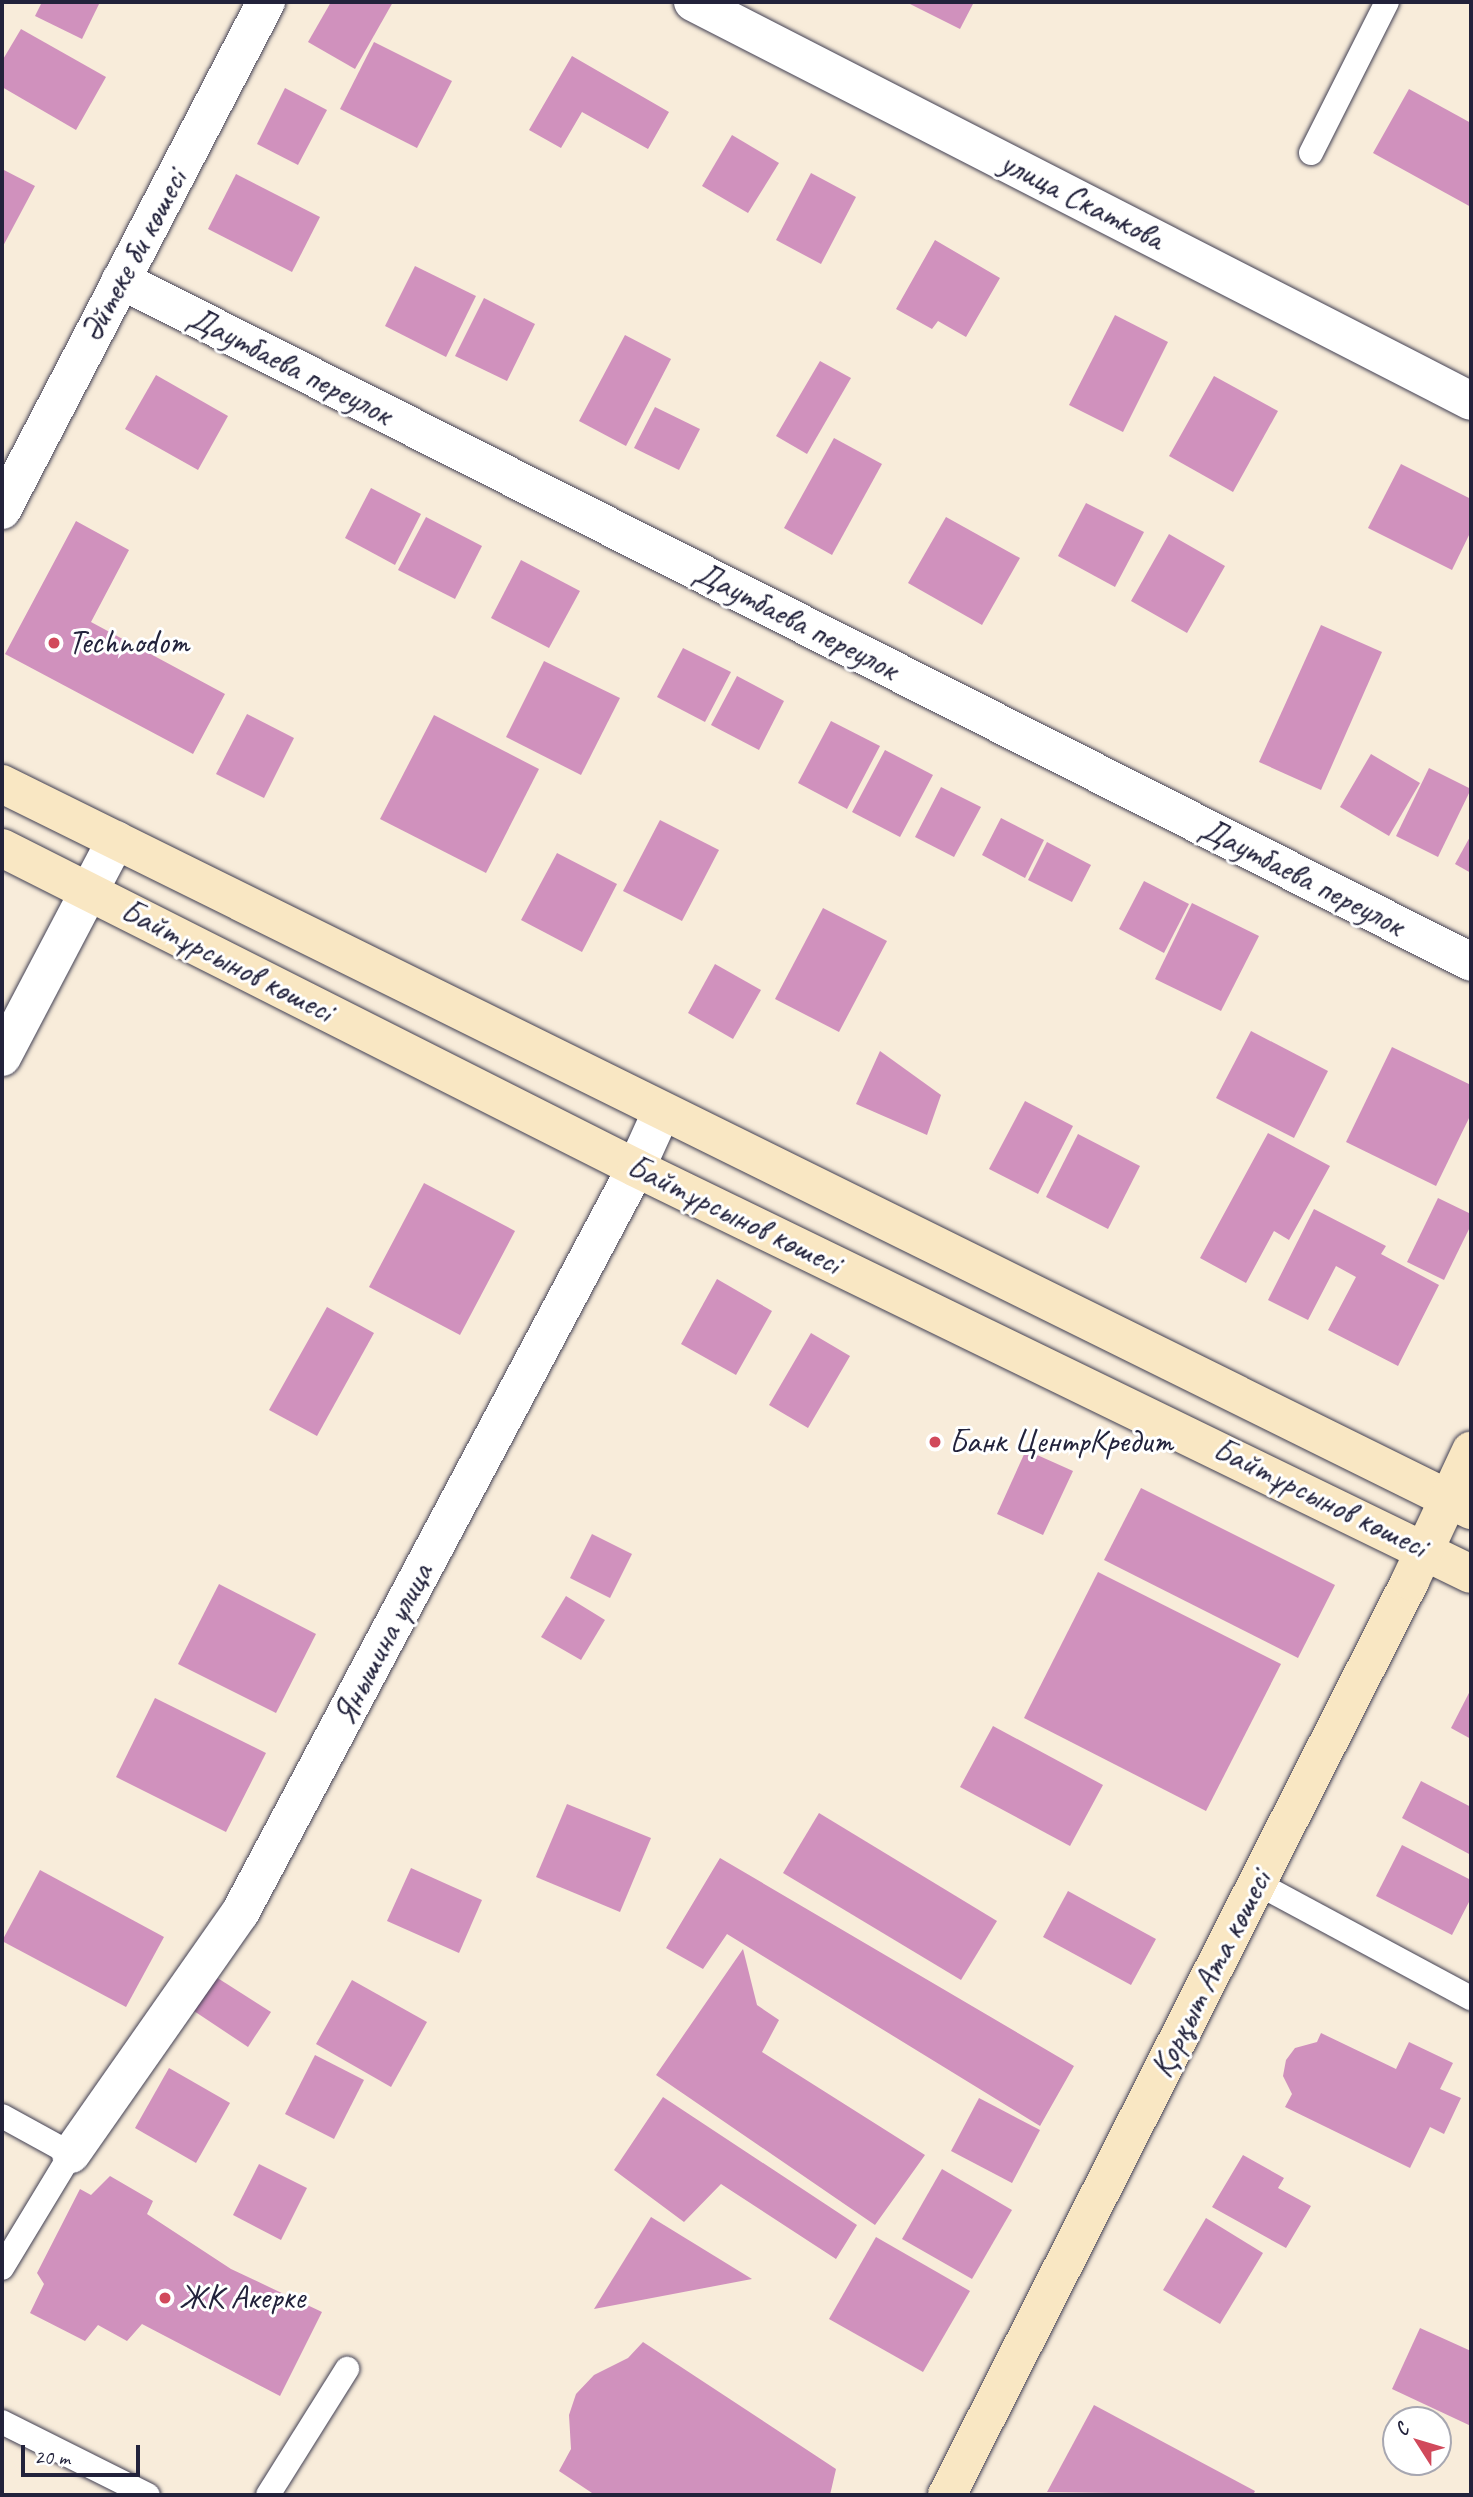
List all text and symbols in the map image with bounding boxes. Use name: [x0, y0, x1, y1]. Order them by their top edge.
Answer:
street label: улица Скаткова: [992, 142, 1172, 260]
street label: Әйтеке би көшесі: [72, 163, 196, 349]
street label: Даутбаева переулок: [182, 298, 398, 434]
street label: Даутбаева переулок: [688, 553, 904, 689]
place label: Technodom: [68, 623, 189, 663]
marker: Technodom: [46, 635, 62, 651]
street label: Даутбаева переулок: [1194, 809, 1410, 945]
street label: Байтұрсынов көшесі: [114, 891, 340, 1031]
street label: Байтұрсынов көшесі: [621, 1146, 847, 1284]
place label: Банк ЦентрКредит: [949, 1422, 1173, 1462]
street label: Байтұрсынов көшесі: [1207, 1429, 1433, 1567]
marker: Банк ЦентрКредит: [927, 1434, 943, 1450]
street label: Янышина улица: [324, 1556, 442, 1732]
street label: Қорқыт Ата көшесі: [1142, 1865, 1280, 2083]
place label: ЖК Акерке: [179, 2278, 305, 2318]
marker: ЖК Акерке: [157, 2290, 173, 2306]
north arrow: [1382, 2406, 1452, 2476]
text: С: [1389, 2419, 1414, 2441]
scale bar: [24, 2430, 144, 2474]
text: 20 m: [34, 2444, 70, 2470]

